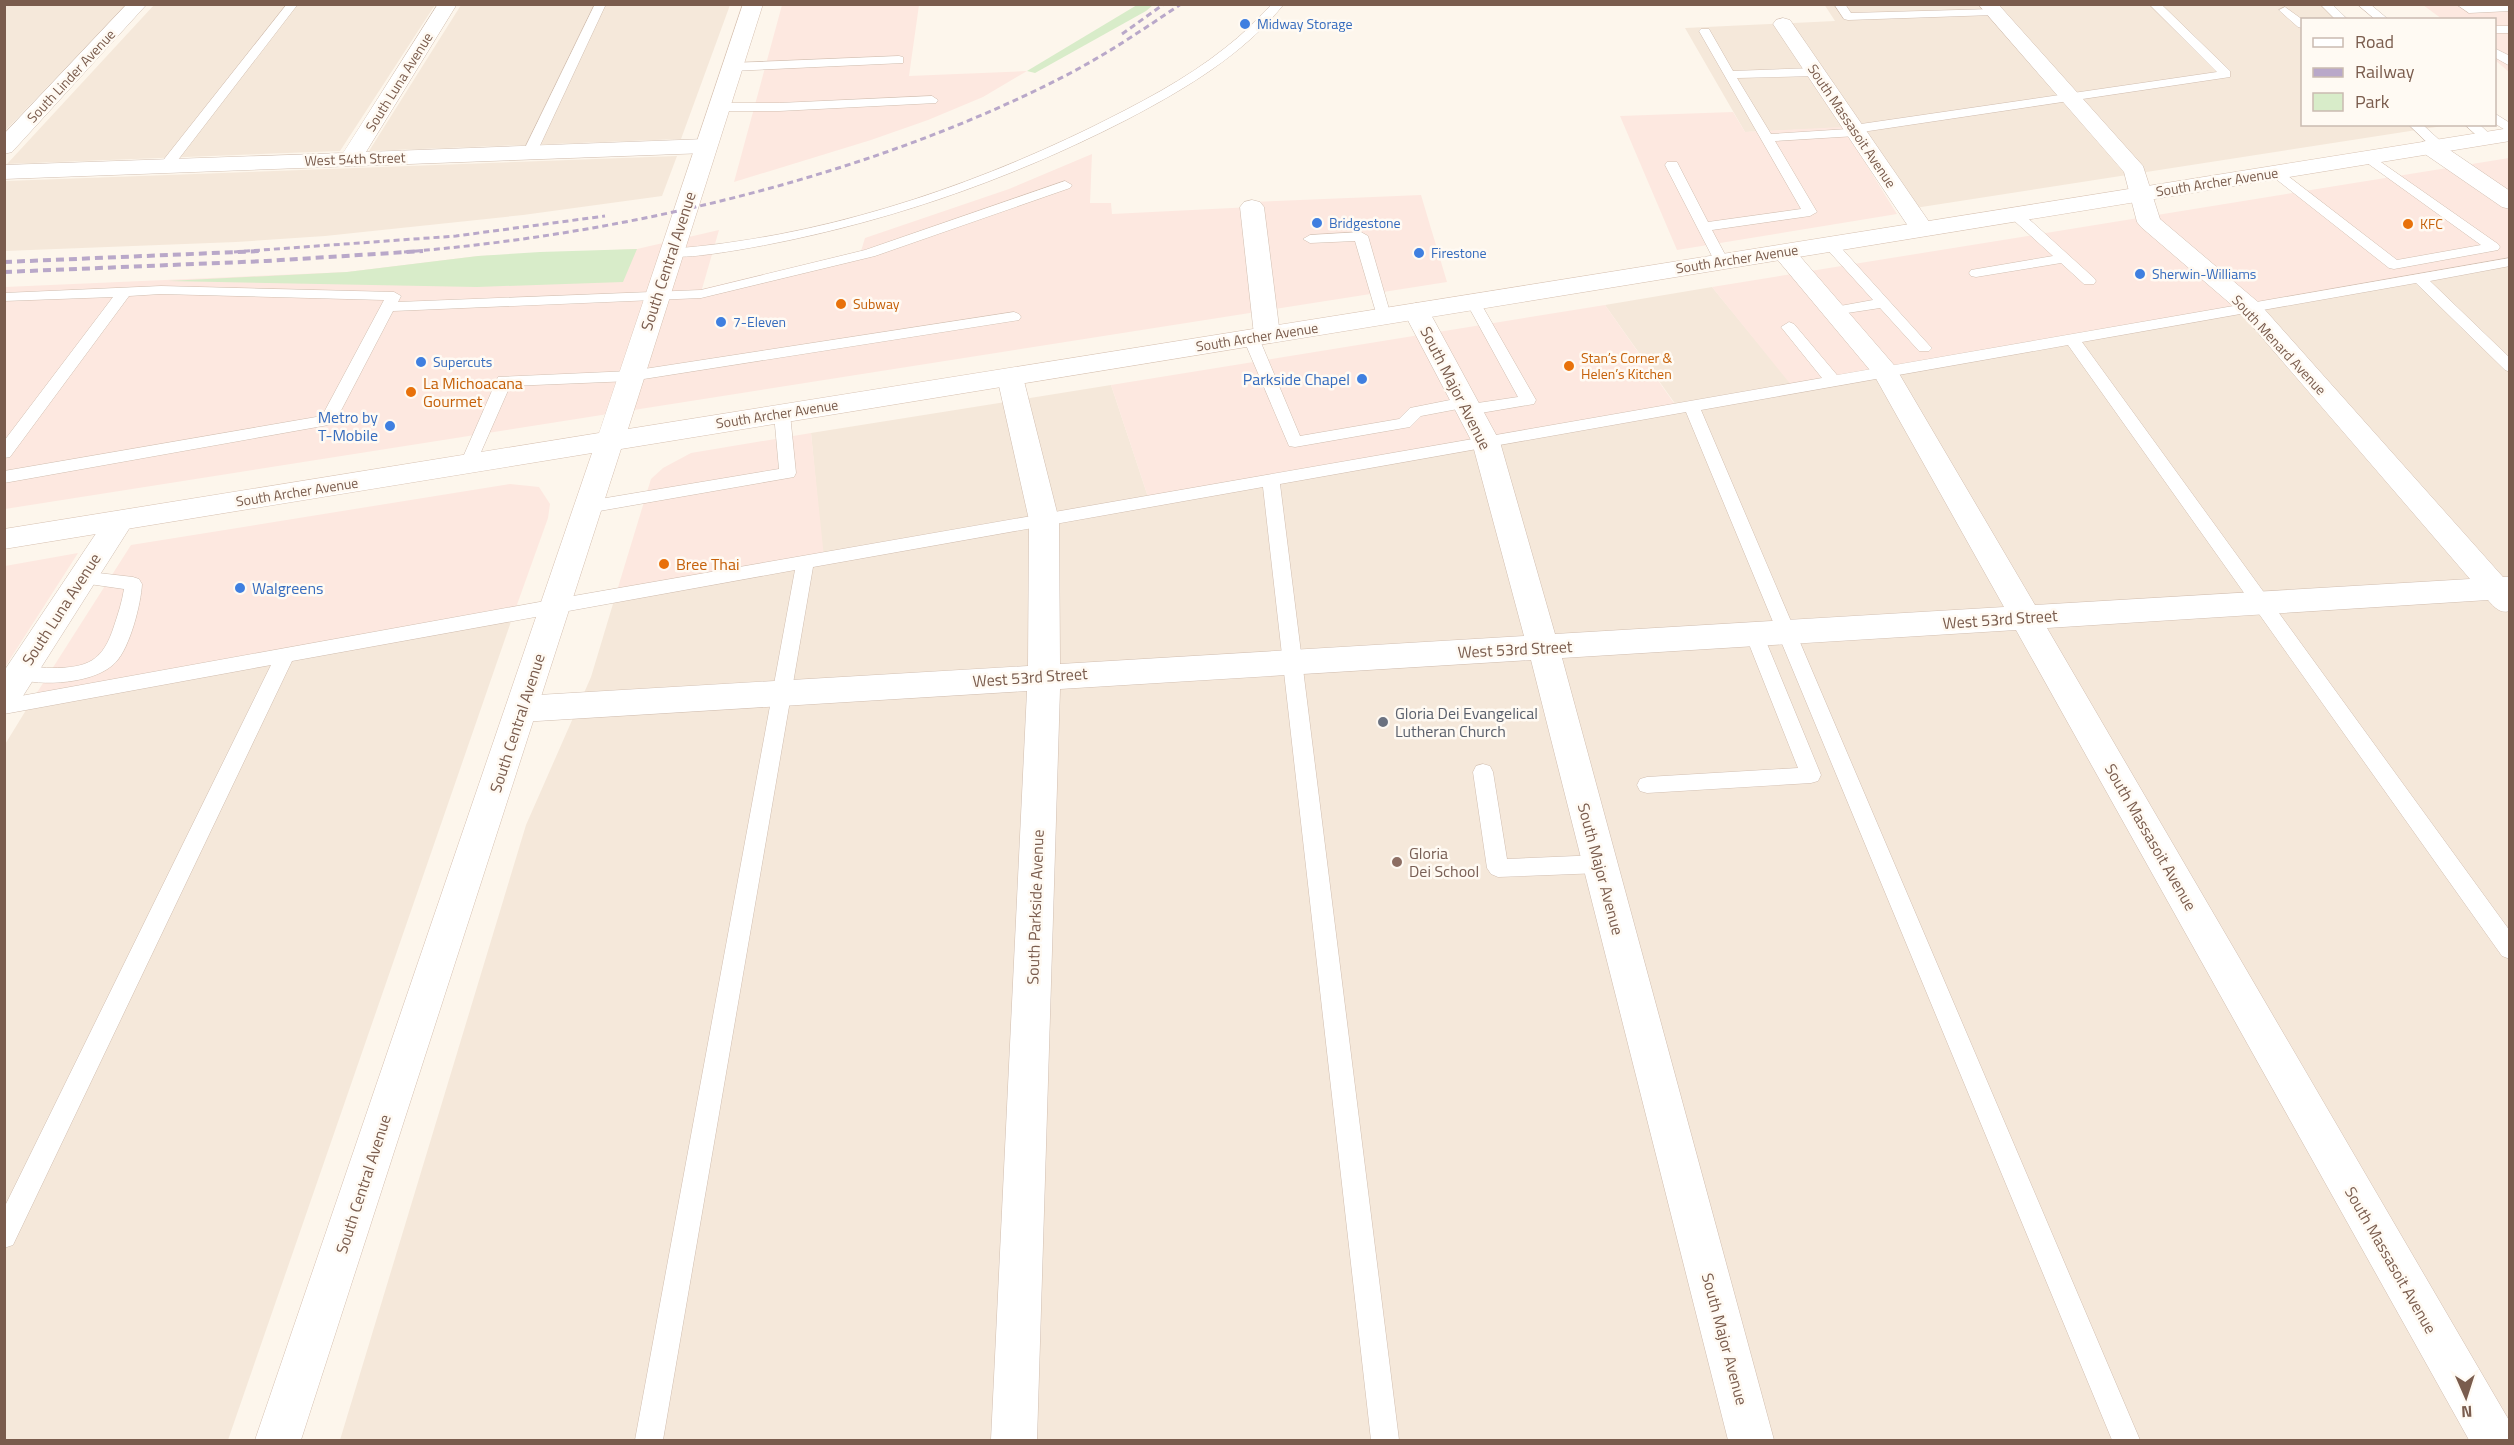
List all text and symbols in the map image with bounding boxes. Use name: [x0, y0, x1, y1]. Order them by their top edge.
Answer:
place label: Midway Storage: [1257, 13, 1353, 34]
marker: Midway Storage: [1238, 17, 1252, 31]
legend: [2301, 18, 2496, 126]
street label: South Linder Avenue: [22, 24, 120, 127]
street label: South Luna Avenue: [360, 28, 438, 135]
text: Road: [2355, 28, 2394, 55]
text: Railway: [2355, 58, 2415, 85]
street label: South Massasoit Avenue: [1803, 60, 1902, 192]
text: Park: [2355, 88, 2390, 115]
street label: West 54th Street: [304, 146, 406, 171]
street label: South Archer Avenue: [2154, 161, 2280, 202]
street label: South Central Avenue: [634, 188, 702, 334]
place label: Bridgestone: [1329, 212, 1401, 233]
place label: KFC: [2420, 213, 2443, 234]
marker: Bridgestone: [1310, 216, 1324, 230]
marker: KFC: [2401, 217, 2415, 231]
street label: South Archer Avenue: [1674, 238, 1800, 279]
place label: Firestone: [1431, 242, 1487, 263]
marker: Firestone: [1412, 246, 1426, 260]
place label: Sherwin-Williams: [2152, 263, 2256, 284]
marker: Sherwin-Williams: [2133, 267, 2147, 281]
street label: South Menard Avenue: [2227, 290, 2331, 399]
place label: Subway: [853, 293, 900, 314]
marker: Subway: [834, 297, 848, 311]
place label: 7-Eleven: [733, 311, 786, 332]
marker: 7-Eleven: [714, 315, 728, 329]
street label: South Archer Avenue: [1194, 316, 1320, 357]
street label: South Major Avenue: [1414, 322, 1498, 454]
place label: Stan’s Corner & Helen’s Kitchen: [1581, 347, 1672, 384]
place label: Supercuts: [433, 351, 492, 372]
marker: Supercuts: [414, 355, 428, 369]
marker: Stan’s Corner & Helen’s Kitchen: [1562, 359, 1576, 373]
place label: Parkside Chapel: [1243, 367, 1350, 391]
place label: La Michoacana Gourmet: [423, 371, 523, 413]
marker: Parkside Chapel: [1355, 372, 1369, 386]
marker: La Michoacana Gourmet: [404, 385, 418, 399]
street label: South Archer Avenue: [714, 393, 840, 434]
place label: Metro by T-Mobile: [318, 405, 378, 447]
marker: Metro by T-Mobile: [383, 419, 397, 433]
street label: South Archer Avenue: [234, 471, 360, 512]
street label: South Luna Avenue: [16, 548, 106, 670]
place label: Bree Thai: [676, 552, 739, 576]
marker: Bree Thai: [657, 557, 671, 571]
place label: Walgreens: [252, 576, 323, 600]
marker: Walgreens: [233, 581, 247, 595]
street label: West 53rd Street: [1942, 603, 2059, 635]
street label: West 53rd Street: [1457, 634, 1573, 664]
street label: South Central Avenue: [483, 650, 551, 796]
street label: West 53rd Street: [972, 661, 1089, 693]
place label: Gloria Dei Evangelical Lutheran Church: [1395, 701, 1538, 743]
marker: Gloria Dei Evangelical Lutheran Church: [1376, 715, 1390, 729]
street label: South Massasoit Avenue: [2099, 759, 2203, 915]
street label: South Major Avenue: [1572, 800, 1630, 938]
street label: South Parkside Avenue: [1020, 829, 1050, 985]
place label: Gloria Dei School: [1409, 841, 1479, 883]
marker: Gloria Dei School: [1390, 855, 1404, 869]
street label: South Central Avenue: [329, 1111, 397, 1257]
street label: South Massasoit Avenue: [2339, 1182, 2443, 1338]
street label: South Major Avenue: [1696, 1270, 1754, 1408]
north arrow: [2436, 1367, 2496, 1427]
text: N: [2461, 1400, 2473, 1424]

